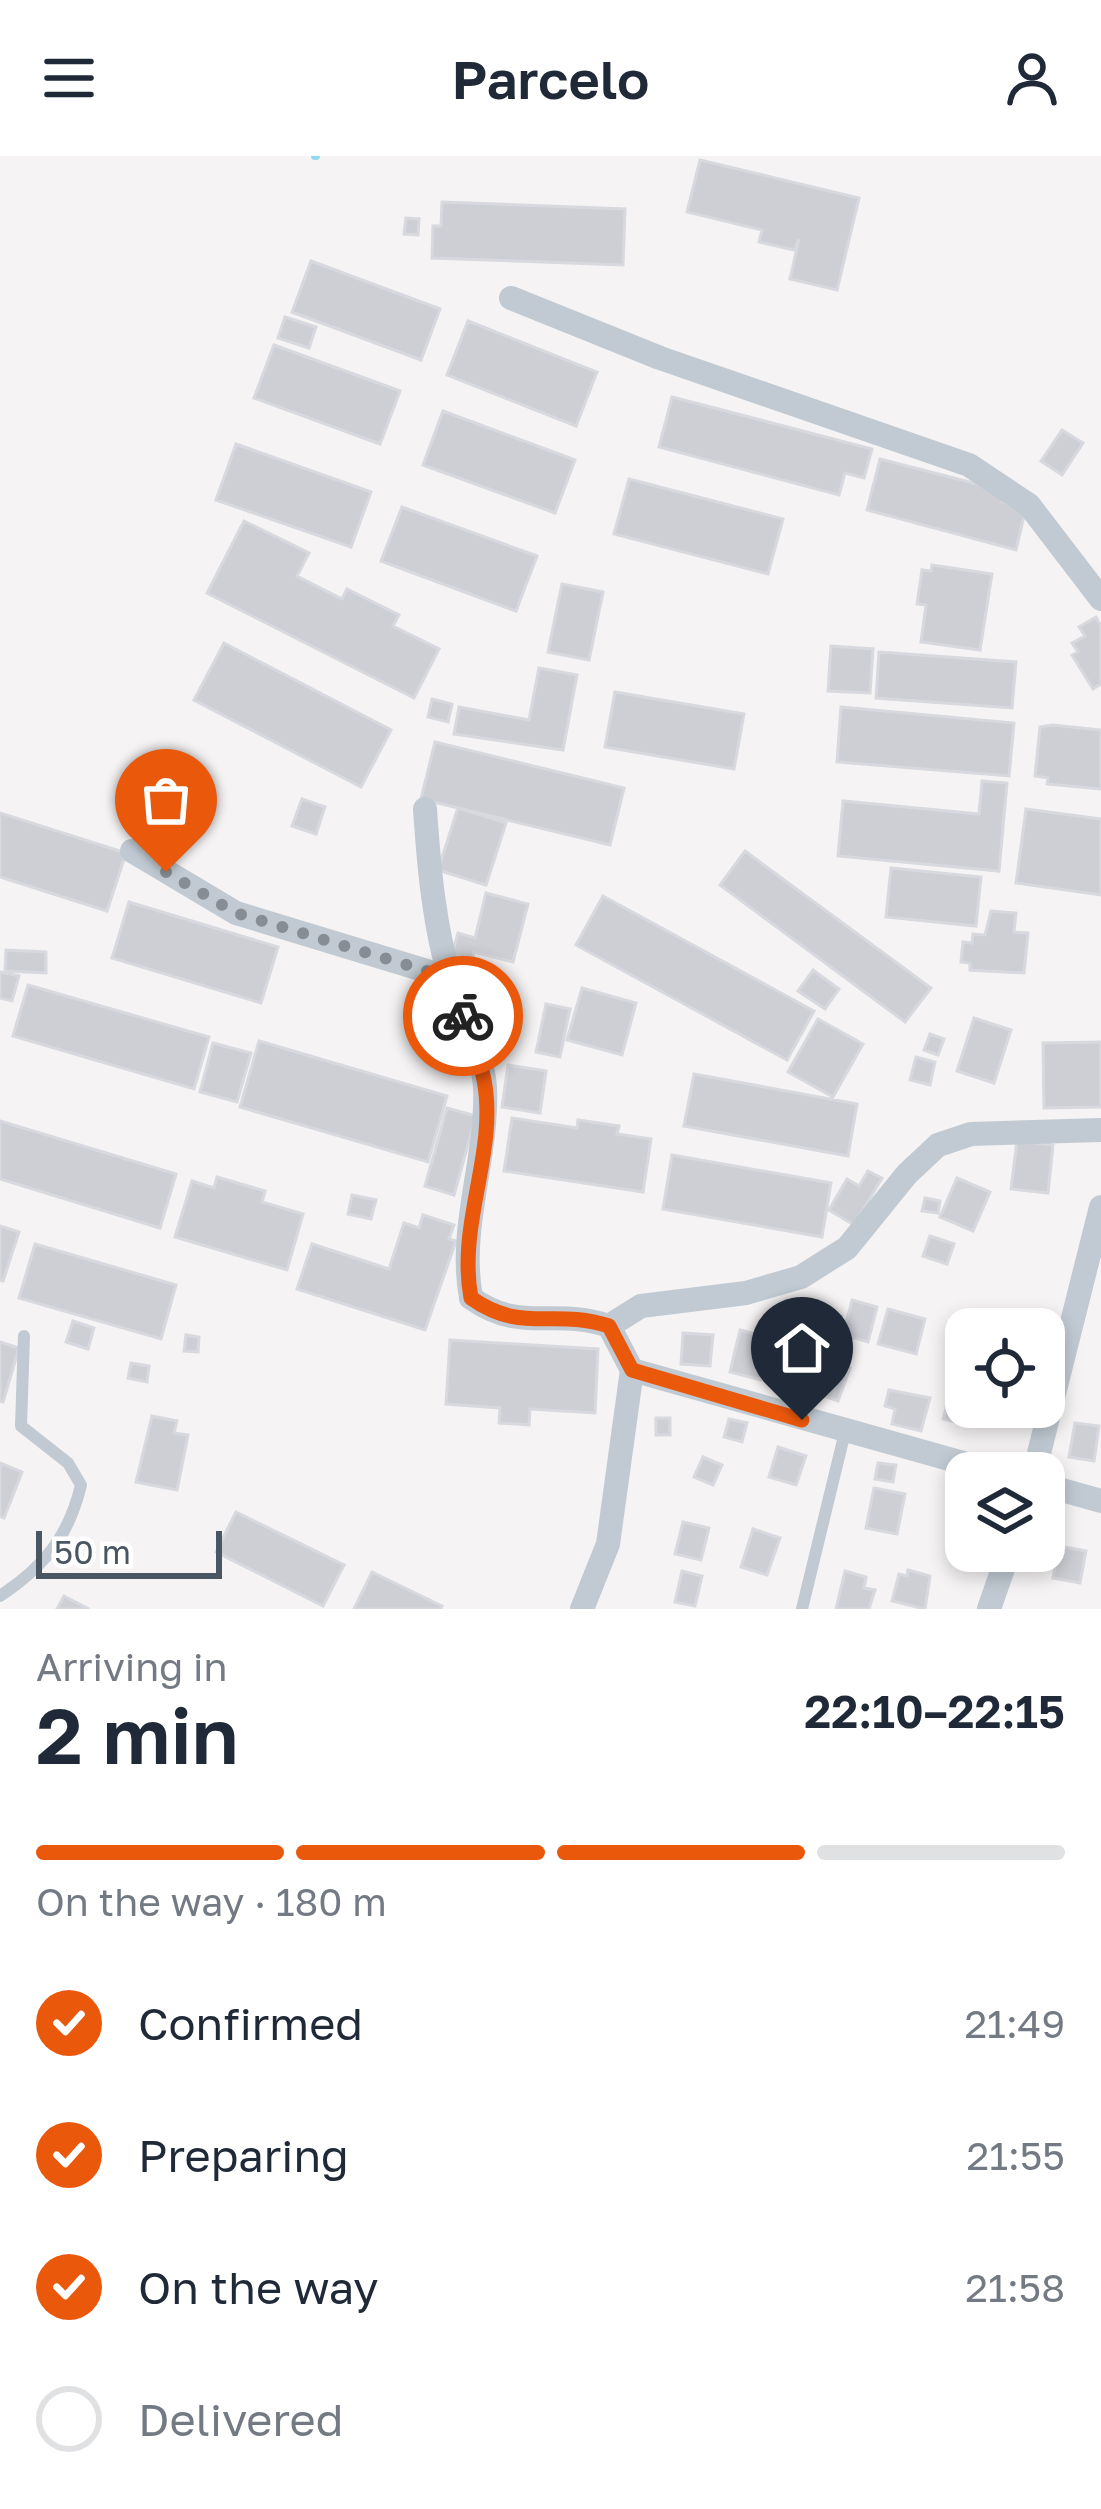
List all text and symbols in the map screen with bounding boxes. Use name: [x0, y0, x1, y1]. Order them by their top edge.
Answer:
icon: menu: [36, 45, 102, 111]
icon: person: [999, 45, 1065, 111]
text: Parcelo: [452, 46, 649, 111]
pin: [115, 749, 217, 872]
icon: bag: [133, 767, 199, 833]
courier: [403, 956, 523, 1076]
icon: bike: [430, 983, 496, 1049]
pin: [751, 1297, 853, 1420]
map controls: [945, 1308, 1065, 1572]
button: locate: [945, 1308, 1065, 1428]
icon: home: [769, 1315, 835, 1381]
button: layers: [945, 1452, 1065, 1572]
scale bar: [36, 1525, 222, 1578]
text: 50 m: [54, 1532, 131, 1571]
text: Arriving in: [36, 1643, 227, 1690]
text: 22:10–22:15: [804, 1684, 1065, 1738]
text: 2 min: [36, 1688, 239, 1781]
text: On the way · 180 m: [36, 1878, 387, 1925]
icon: check: [36, 1990, 102, 2056]
text: Confirmed: [138, 1996, 363, 2050]
text: 21:49: [964, 2000, 1065, 2047]
icon: check: [36, 2122, 102, 2188]
text: Preparing: [138, 2128, 349, 2182]
text: 21:55: [967, 2132, 1065, 2179]
icon: check: [36, 2254, 102, 2320]
text: On the way: [138, 2260, 379, 2314]
text: 21:58: [965, 2264, 1065, 2311]
text: Delivered: [138, 2392, 343, 2446]

